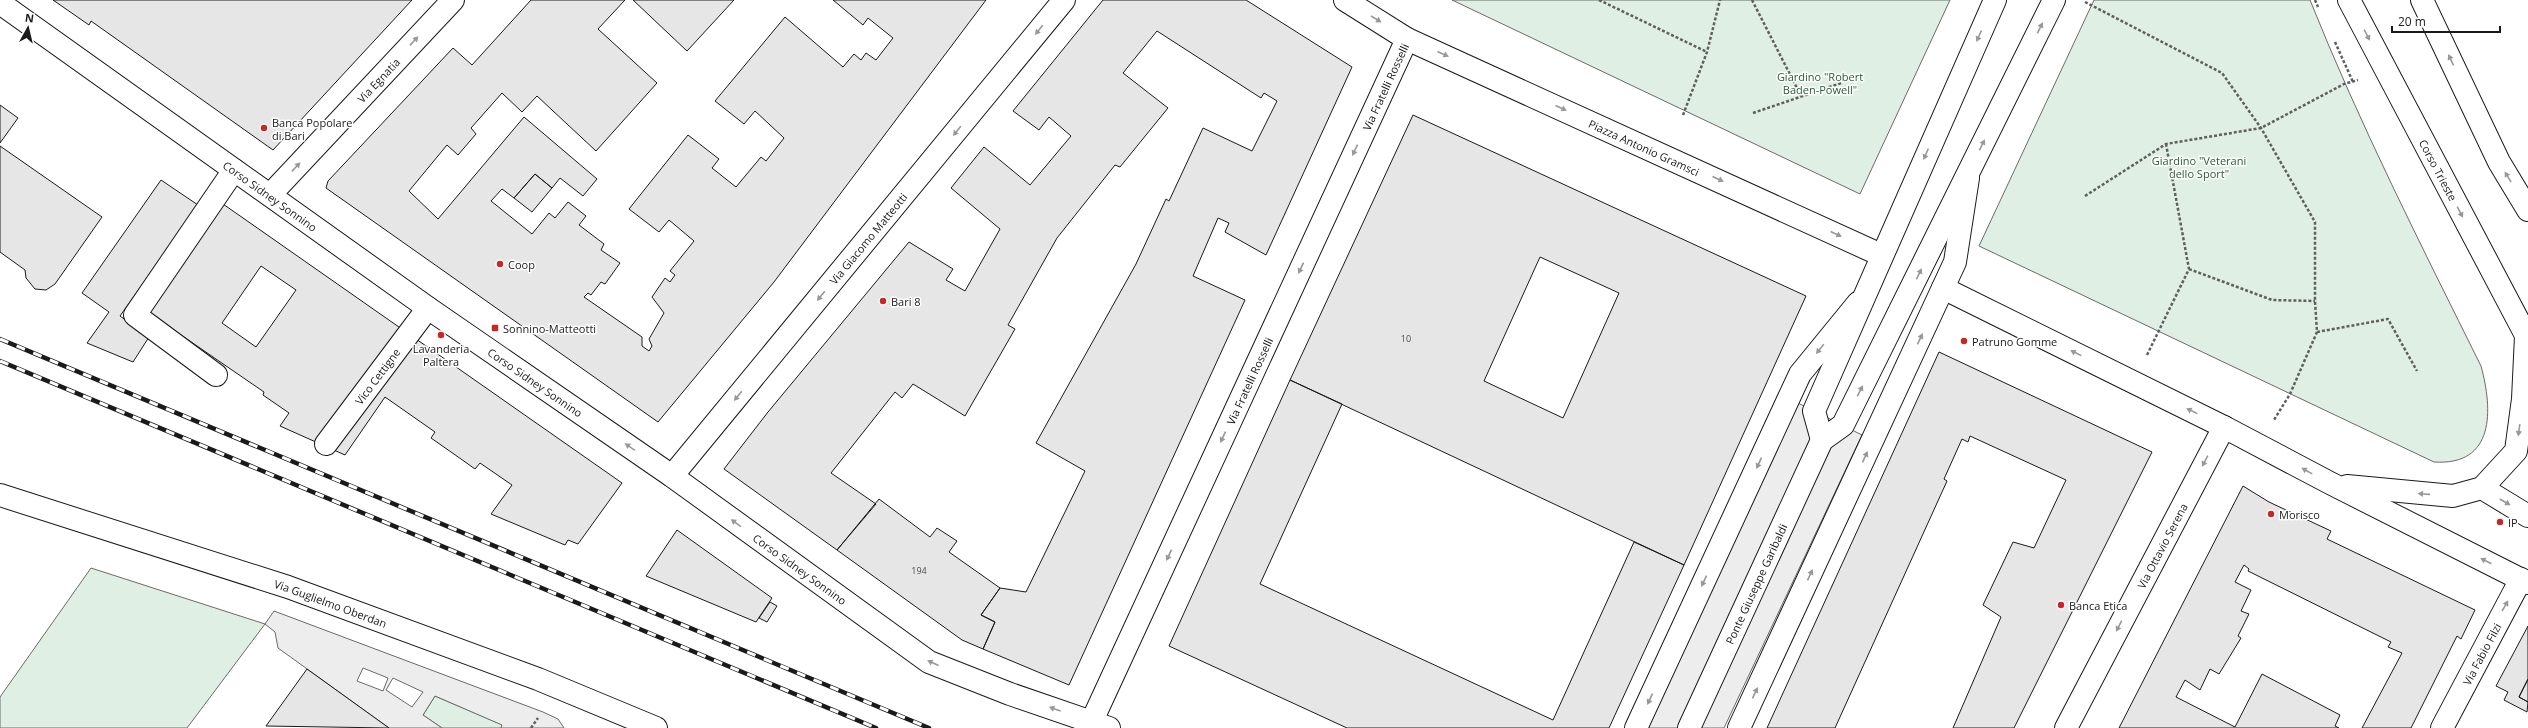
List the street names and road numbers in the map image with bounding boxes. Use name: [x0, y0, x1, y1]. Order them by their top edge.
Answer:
street label: Via Fratelli Rosselli: [1358, 41, 1412, 133]
street label: Via Egnatia: [353, 54, 403, 105]
street label: Piazza Antonio Gramsci: [1586, 115, 1702, 179]
street label: Corso Trieste: [2416, 136, 2461, 203]
street label: Corso Sidney Sonnino: [220, 157, 321, 234]
street label: Via Giacomo Matteotti: [826, 189, 910, 287]
street label: Via Fratelli Rosselli: [1223, 335, 1276, 427]
street label: Corso Sidney Sonnino: [485, 344, 586, 420]
street label: Vico Cettigne: [351, 345, 403, 407]
street label: Via Ottavio Serena: [2133, 500, 2190, 591]
street label: Ponte Giuseppe Garibaldi: [1721, 521, 1790, 646]
street label: Corso Sidney Sonnino: [750, 530, 850, 608]
street label: Via Guglielmo Oberdan: [273, 576, 389, 630]
street label: Via Fabio Filzi: [2459, 620, 2504, 687]

